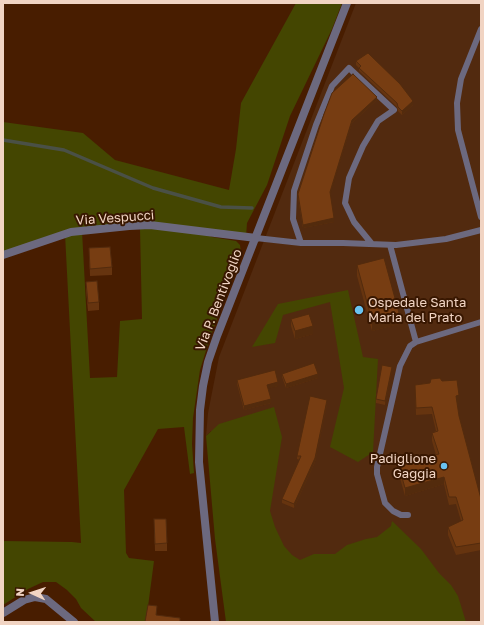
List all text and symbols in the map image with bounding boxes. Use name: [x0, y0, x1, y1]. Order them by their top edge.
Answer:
street label: Via Vespucci: [75, 207, 155, 229]
street label: Via P. Bentivoglio: [192, 247, 246, 353]
place label: Ospedale Santa Maria del Prato: [368, 295, 466, 326]
marker: Ospedale Santa Maria del Prato: [353, 304, 365, 316]
place label: Padiglione Gaggia: [370, 451, 436, 482]
marker: Padiglione Gaggia: [439, 461, 449, 471]
north arrow: [12, 573, 52, 613]
text: N: [13, 588, 26, 597]

